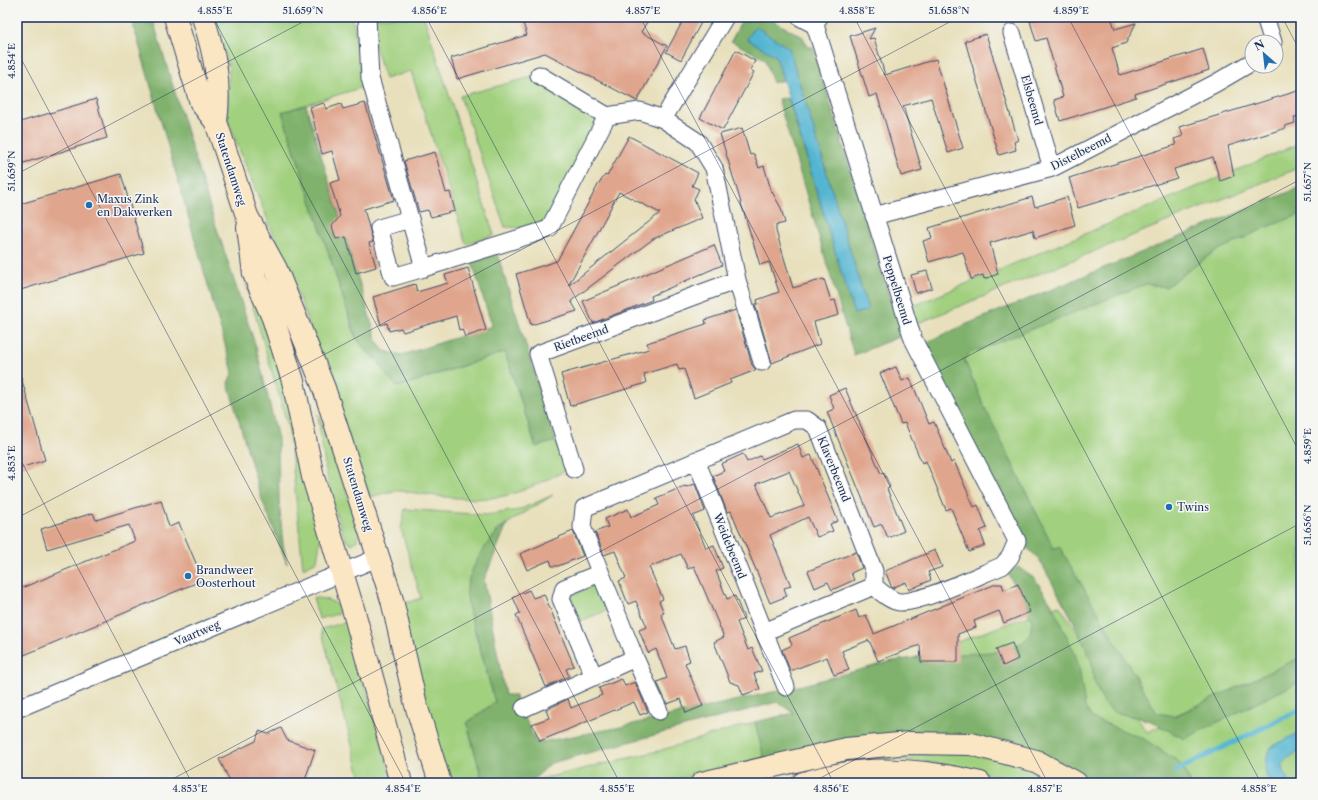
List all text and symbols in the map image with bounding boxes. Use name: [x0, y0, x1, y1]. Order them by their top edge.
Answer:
text: 4.855°E: [197, 4, 233, 17]
text: 51.659°N: [283, 4, 324, 17]
text: 4.856°E: [411, 4, 447, 17]
text: 4.857°E: [626, 4, 661, 17]
text: 4.858°E: [839, 4, 875, 17]
text: 51.658°N: [928, 4, 970, 17]
text: 4.859°E: [1053, 4, 1089, 17]
north arrow: [1244, 34, 1284, 74]
text: N: [1252, 37, 1267, 54]
text: 4.854°E: [5, 43, 18, 79]
street label: Elsbeemd: [1018, 73, 1046, 127]
street label: Statendamweg: [213, 130, 250, 208]
street label: Distelbeemd: [1048, 131, 1114, 173]
text: 51.659°N: [5, 151, 18, 192]
text: 51.657°N: [1301, 162, 1314, 202]
place label: Maxus Zink en Dakwerken: [97, 192, 172, 219]
marker: Maxus Zink en Dakwerken: [84, 200, 94, 210]
street label: Peppelbeemd: [880, 254, 914, 327]
street label: Rietbeemd: [552, 322, 611, 354]
text: 4.859°E: [1301, 428, 1314, 464]
street label: Klaverbeemd: [814, 434, 854, 504]
text: 4.853°E: [5, 445, 18, 481]
street label: Statendamweg: [340, 455, 376, 533]
place label: Twins: [1177, 500, 1209, 514]
marker: Twins: [1164, 502, 1174, 512]
text: 51.656°N: [1301, 505, 1314, 545]
street label: Weidebeemd: [710, 510, 750, 581]
place label: Brandweer Oosterhout: [196, 563, 256, 590]
marker: Brandweer Oosterhout: [183, 571, 193, 581]
street label: Vaartweg: [171, 617, 222, 649]
text: 4.853°E: [172, 782, 208, 795]
text: 4.854°E: [385, 782, 421, 795]
text: 4.855°E: [599, 782, 635, 795]
text: 4.856°E: [813, 782, 849, 795]
text: 4.857°E: [1028, 782, 1063, 795]
text: 4.858°E: [1241, 782, 1277, 795]

